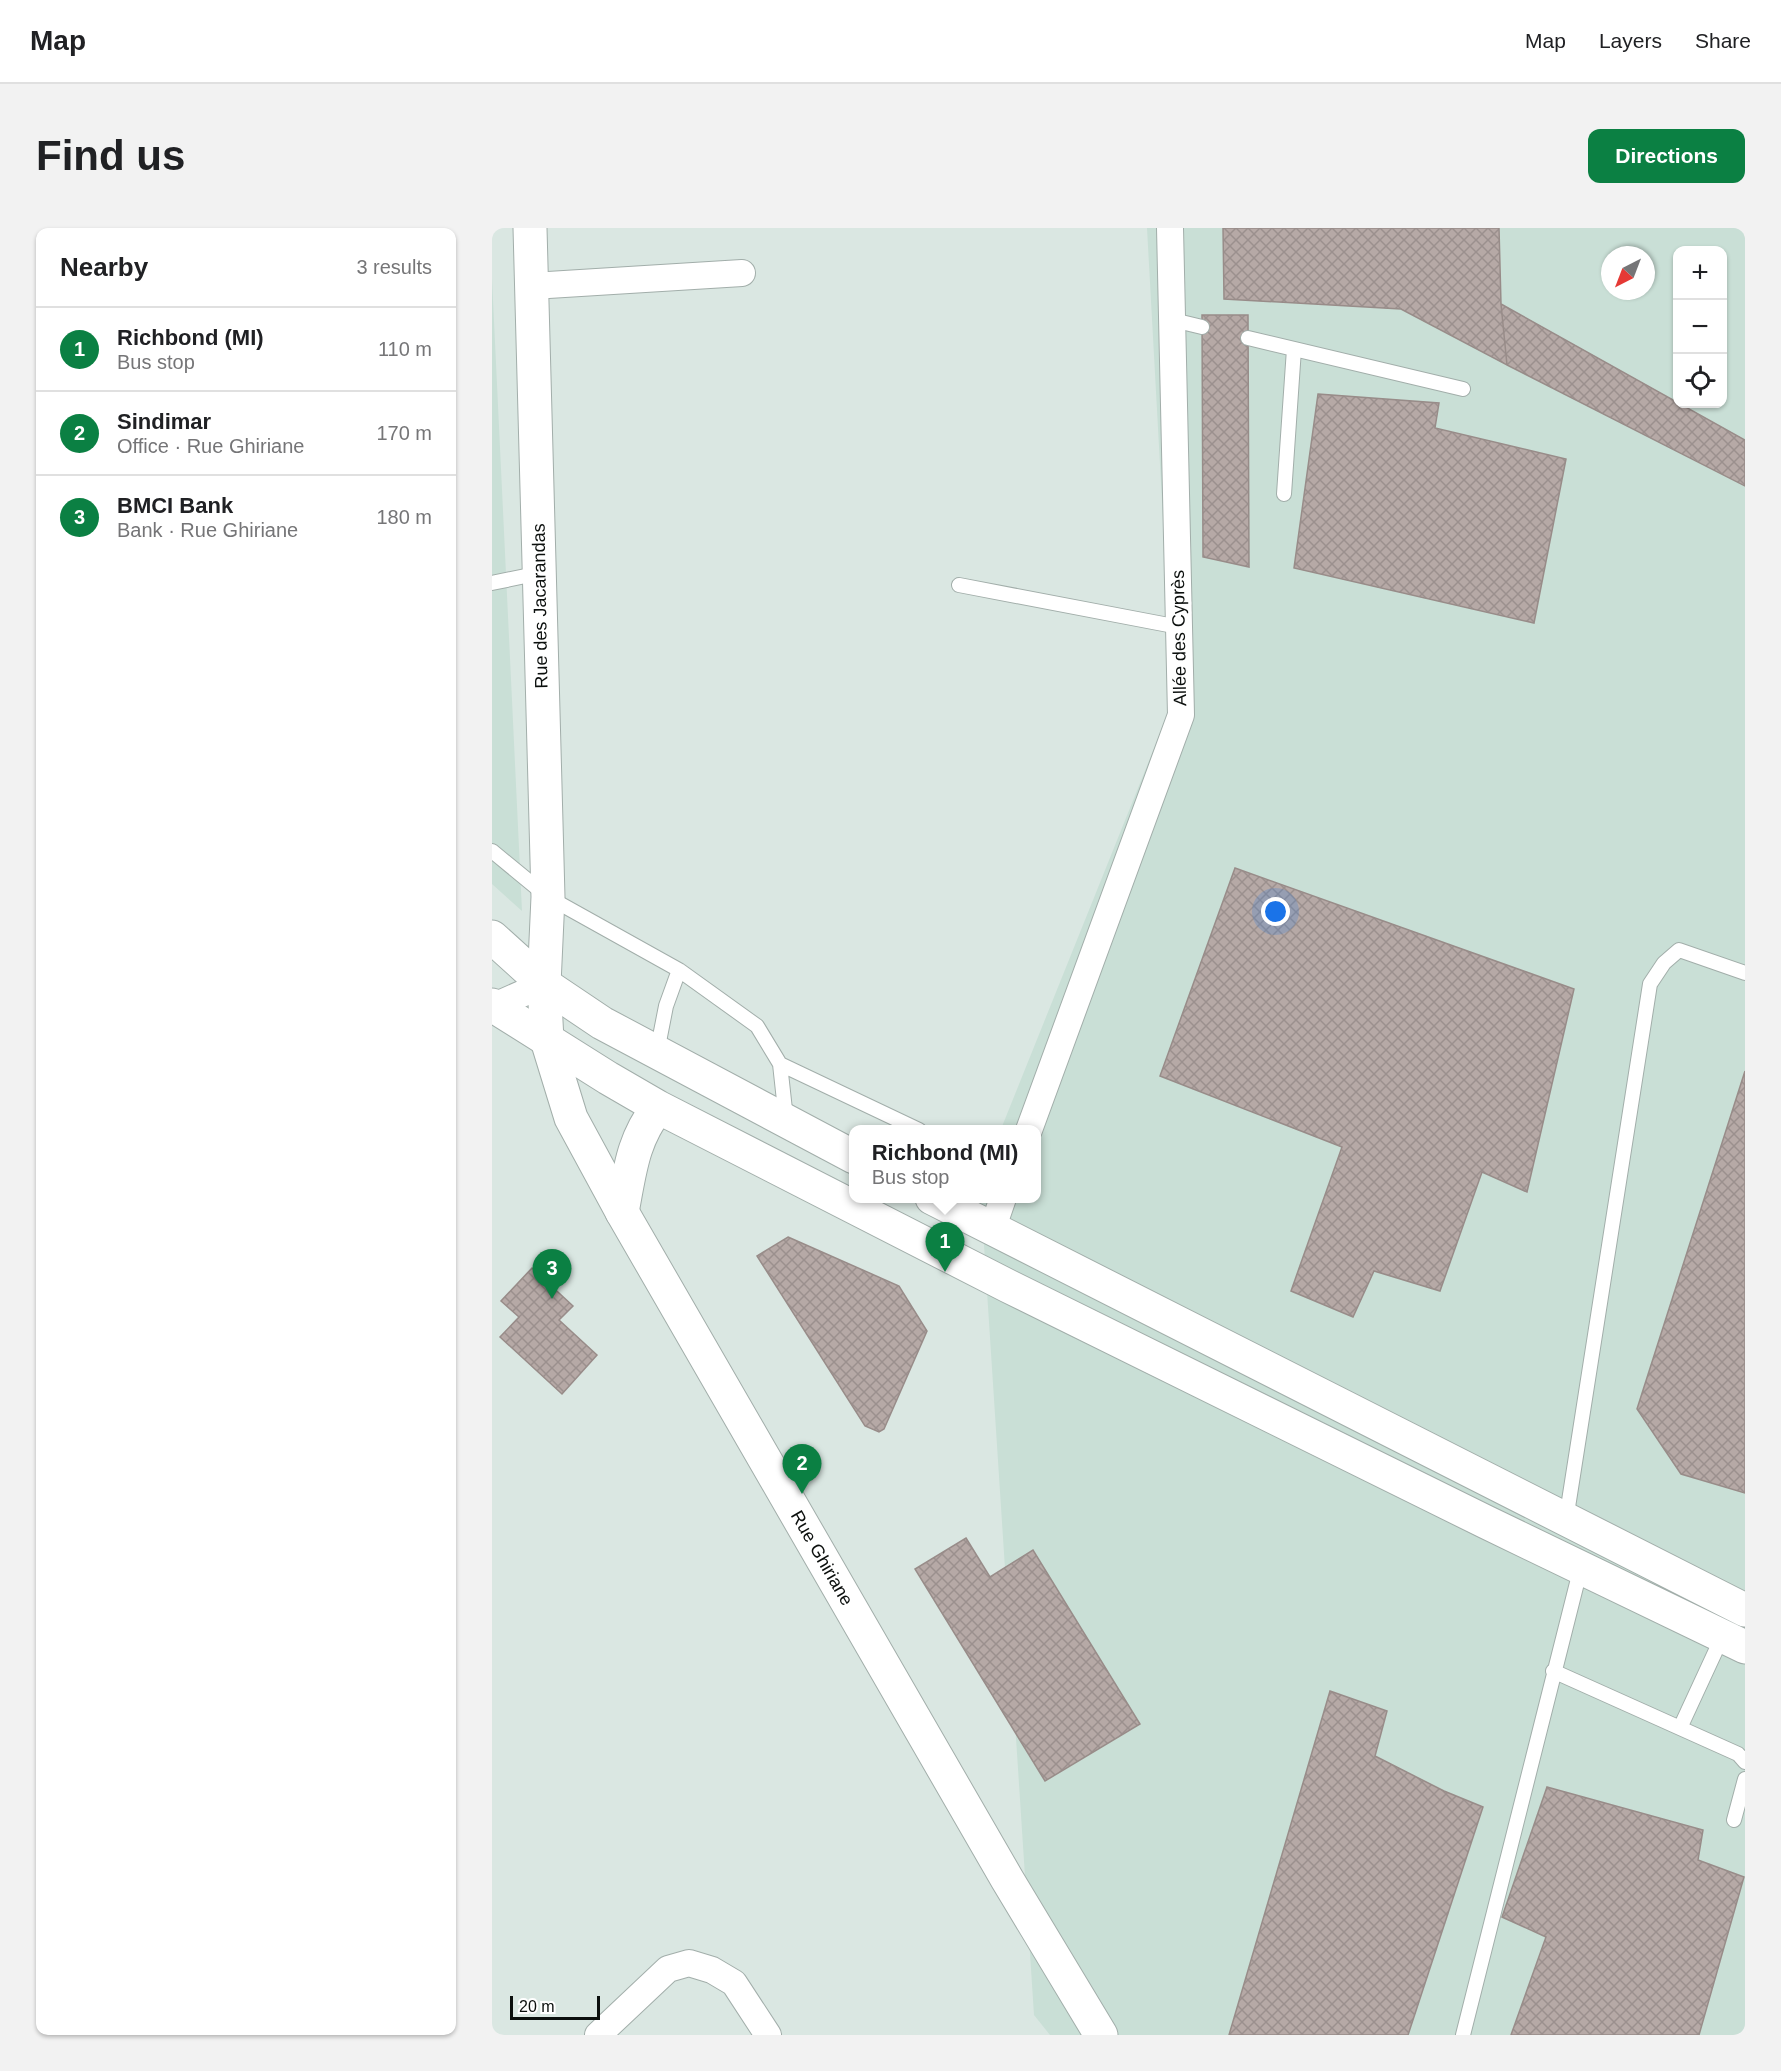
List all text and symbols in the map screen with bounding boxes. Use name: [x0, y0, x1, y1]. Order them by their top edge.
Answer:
text: Map: [30, 25, 86, 56]
text: Map: [1525, 29, 1566, 52]
text: Layers: [1599, 29, 1662, 52]
text: Share: [1695, 29, 1751, 52]
button: Directions: [1588, 129, 1745, 183]
text: Find us: [36, 132, 185, 179]
north arrow: [1601, 246, 1655, 300]
map controls: [1673, 246, 1727, 408]
button: +: [1673, 246, 1727, 300]
text: Nearby: [60, 252, 148, 282]
text: 3 results: [356, 256, 432, 278]
button: −: [1673, 300, 1727, 354]
text: Richbond (MI): [117, 325, 264, 350]
text: 1: [74, 338, 85, 360]
text: 110 m: [378, 338, 432, 360]
text: Bus stop: [117, 351, 195, 373]
button: locate: [1673, 354, 1727, 408]
text: Sindimar: [117, 409, 211, 434]
text: 2: [74, 422, 85, 444]
text: 170 m: [376, 422, 432, 444]
text: Office · Rue Ghiriane: [117, 435, 305, 457]
text: BMCI Bank: [117, 493, 233, 518]
text: 3: [74, 506, 85, 528]
text: 180 m: [376, 506, 432, 528]
text: Bank · Rue Ghiriane: [117, 519, 298, 541]
street label: Rue des Jacarandas: [529, 523, 551, 689]
street label: Allée des Cyprès: [1168, 570, 1190, 706]
your location: [1261, 897, 1290, 926]
popup: [849, 1125, 1041, 1203]
text: Richbond (MI): [872, 1140, 1018, 1165]
text: Bus stop: [872, 1166, 950, 1188]
pin: 1: [926, 1222, 964, 1272]
pin: 3: [532, 1250, 572, 1299]
pin: 2: [782, 1444, 822, 1494]
street label: Rue Ghiriane: [787, 1507, 857, 1609]
scale bar: [510, 1993, 600, 2020]
text: 20 m: [519, 1998, 555, 2015]

